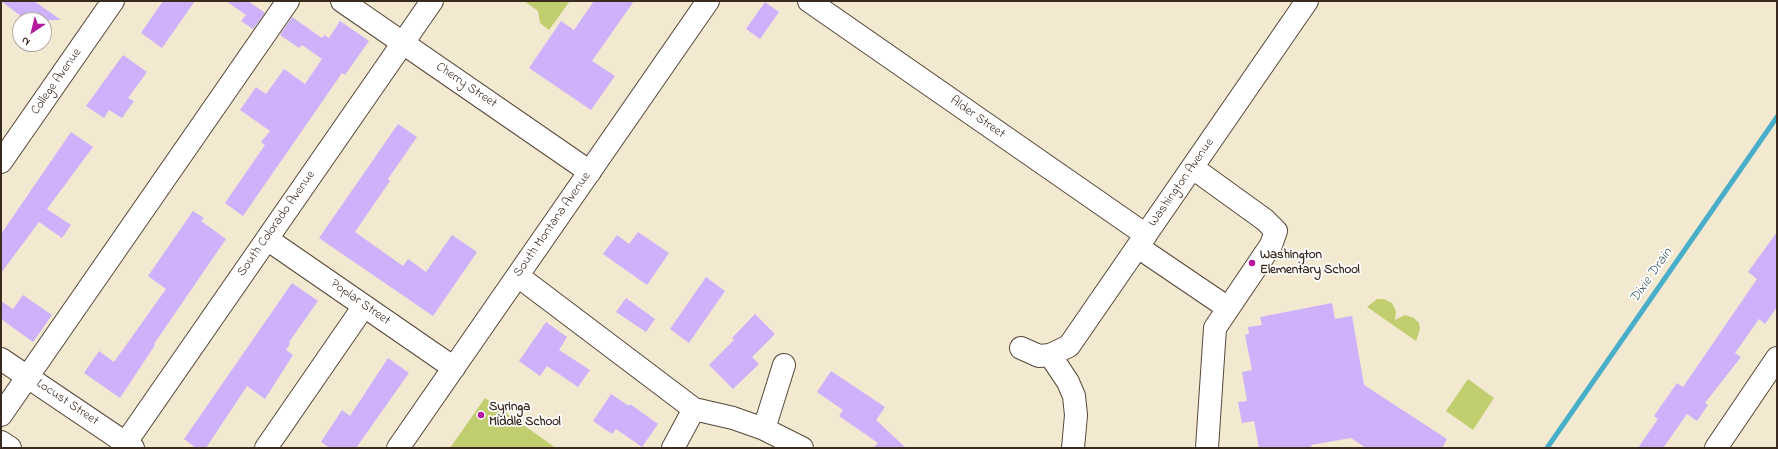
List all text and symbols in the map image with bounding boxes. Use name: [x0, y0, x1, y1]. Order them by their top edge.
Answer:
north arrow: [12, 12, 52, 52]
text: N: [18, 32, 33, 50]
street label: College Avenue: [28, 46, 86, 118]
street label: Cherry Street: [432, 60, 500, 112]
street label: Alder Street: [947, 93, 1007, 143]
street label: Washington Avenue: [1146, 136, 1218, 230]
street label: South Colorado Avenue: [234, 168, 320, 280]
street label: South Montana Avenue: [511, 170, 595, 280]
water label: Dixie Drain: [1627, 245, 1677, 307]
place label: Washington Elementary School: [1260, 248, 1360, 279]
marker: Washington Elementary School: [1247, 258, 1257, 268]
street label: Poplar Street: [327, 277, 393, 329]
street label: Locust Street: [33, 376, 101, 430]
place label: Syringa Middle School: [489, 400, 561, 431]
marker: Syringa Middle School: [476, 410, 486, 420]

